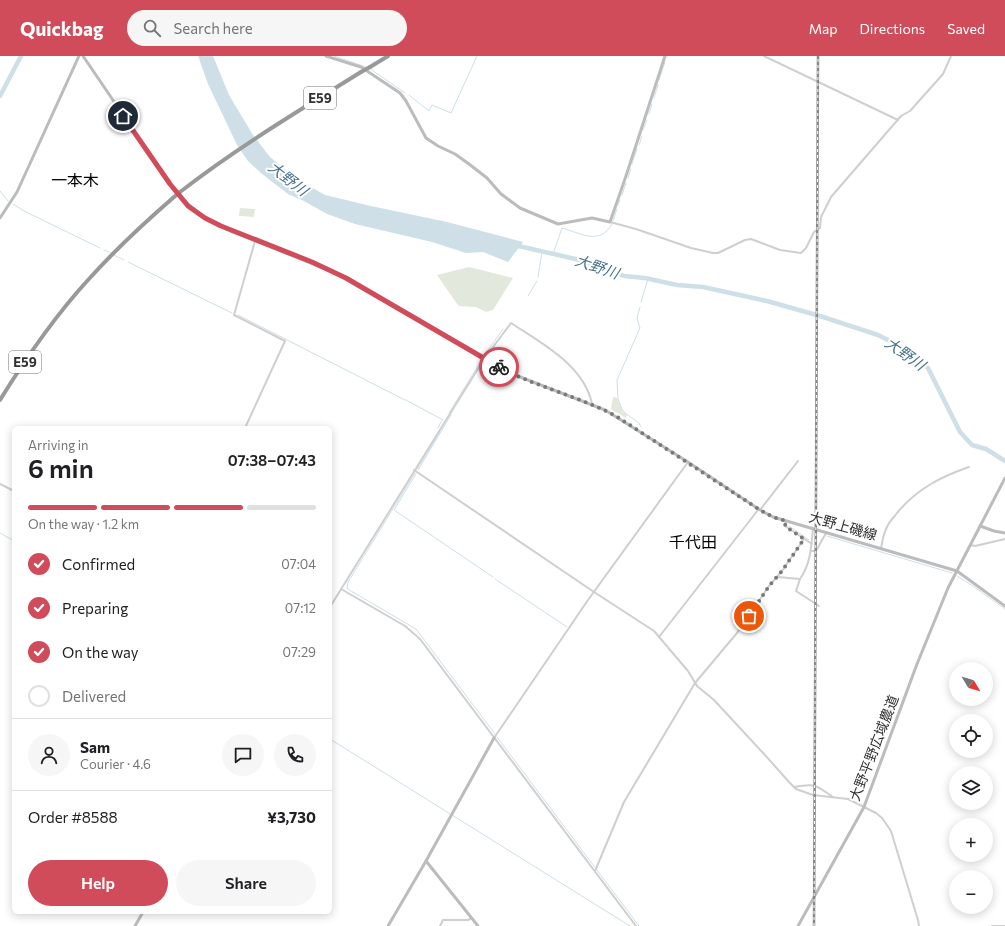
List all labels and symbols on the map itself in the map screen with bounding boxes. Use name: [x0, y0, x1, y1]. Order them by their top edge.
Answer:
road number: E59: [304, 87, 336, 109]
pin: [106, 99, 140, 133]
water label: 大野川: [265, 157, 313, 200]
district label: 一本木: [51, 170, 99, 189]
water label: 大野川: [573, 250, 623, 283]
water label: 大野川: [882, 333, 931, 375]
courier: [479, 347, 519, 387]
road number: E59: [9, 351, 41, 373]
street label: 大野上磯線: [807, 508, 879, 543]
district label: 千代田: [669, 532, 717, 551]
pin: [732, 599, 766, 633]
north arrow: [949, 662, 993, 706]
street label: 大野平野広域農道: [846, 692, 902, 803]

